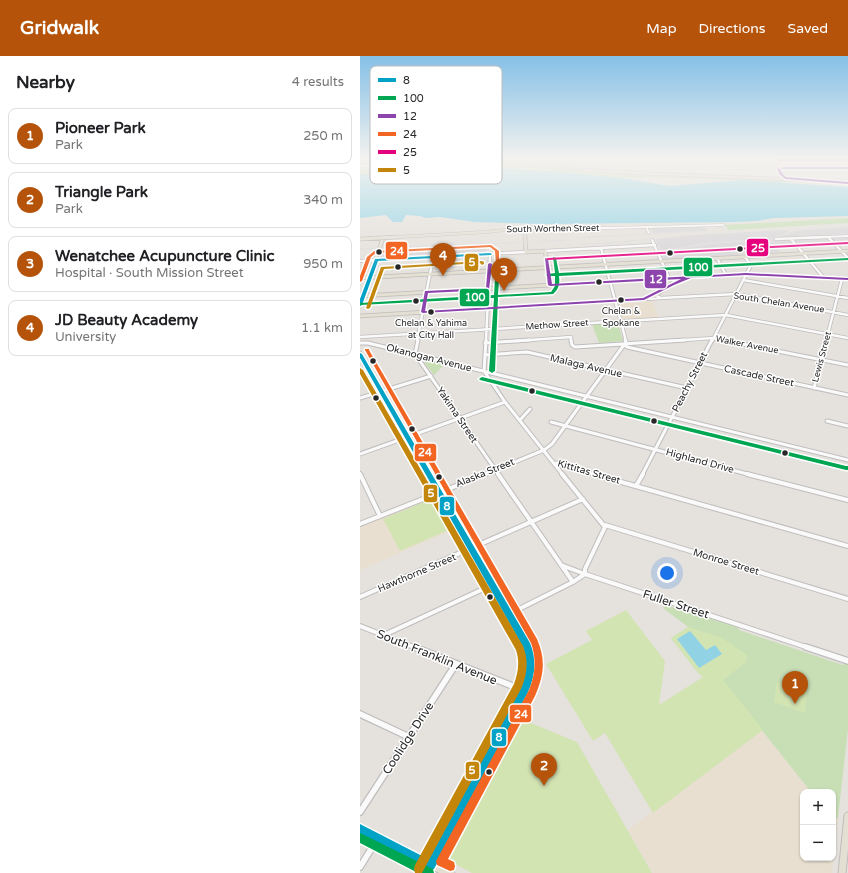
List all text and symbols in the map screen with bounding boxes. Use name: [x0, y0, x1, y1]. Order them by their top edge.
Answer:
text: Gridwalk: [20, 17, 99, 39]
text: Map: [646, 20, 677, 37]
text: Directions: [699, 20, 766, 37]
text: Saved: [788, 20, 828, 37]
legend: [370, 66, 502, 184]
text: Nearby: [16, 72, 75, 93]
text: 4 results: [292, 74, 344, 90]
text: 8: [403, 74, 410, 87]
text: 100: [403, 92, 424, 105]
text: 12: [403, 110, 417, 123]
text: Pioneer Park: [55, 119, 146, 137]
text: 1: [26, 128, 34, 144]
text: 250 m: [303, 128, 343, 144]
text: 24: [403, 128, 417, 141]
text: Park: [55, 137, 83, 153]
text: 25: [403, 146, 417, 159]
text: 5: [403, 164, 410, 177]
text: Triangle Park: [55, 183, 148, 201]
text: 2: [26, 192, 34, 208]
text: 340 m: [303, 192, 343, 208]
text: Park: [55, 201, 83, 217]
street label: South Worthen Street: [506, 223, 600, 235]
line badge: 25: [746, 238, 769, 257]
line badge: 24: [385, 241, 408, 260]
text: 25: [751, 242, 765, 255]
pin: 4: [430, 243, 456, 276]
unlabelled marker: [735, 244, 745, 254]
text: 24: [390, 245, 404, 258]
text: Wenatchee Acupuncture Clinic: [55, 247, 274, 265]
unlabelled marker: [374, 247, 384, 257]
unlabelled marker: [665, 248, 675, 258]
line badge: 5: [464, 253, 479, 272]
text: 3: [26, 256, 34, 272]
text: 950 m: [303, 256, 343, 272]
text: 5: [469, 256, 476, 269]
line badge: 100: [683, 257, 713, 277]
pin: 3: [491, 258, 517, 291]
text: 100: [688, 261, 708, 274]
unlabelled marker: [393, 262, 403, 272]
text: Hospital · South Mission Street: [55, 265, 244, 281]
line badge: 12: [644, 269, 667, 289]
text: 12: [649, 273, 663, 286]
unlabelled marker: [594, 277, 604, 287]
line badge: 100: [459, 288, 490, 307]
street label: South Chelan Avenue: [733, 290, 825, 316]
text: 100: [465, 291, 485, 304]
marker: Chelan & Spokane: [616, 295, 626, 305]
unlabelled marker: [411, 296, 421, 306]
place label: Chelan & Spokane: [602, 306, 640, 329]
marker: Chelan & Yahima at City Hall: [426, 307, 436, 317]
text: JD Beauty Academy: [55, 311, 198, 329]
street label: Methow Street: [525, 317, 589, 333]
place label: Chelan & Yahima at City Hall: [395, 318, 467, 341]
text: 4: [26, 320, 34, 336]
text: 1.1 km: [301, 320, 343, 336]
text: University: [55, 329, 116, 345]
street label: Lewis Street: [810, 330, 834, 384]
street label: Walker Avenue: [715, 333, 779, 357]
street label: Okanogan Avenue: [385, 342, 473, 374]
street label: Peachy Street: [670, 350, 710, 414]
street label: Malaga Avenue: [549, 352, 624, 380]
unlabelled marker: [368, 356, 378, 366]
street label: Cascade Street: [723, 363, 795, 389]
street label: Yakima Street: [434, 385, 480, 445]
unlabelled marker: [527, 386, 537, 396]
unlabelled marker: [371, 393, 381, 403]
unlabelled marker: [649, 416, 659, 426]
unlabelled marker: [407, 424, 417, 434]
line badge: 24: [414, 443, 437, 462]
text: 24: [418, 446, 432, 459]
street label: Highland Drive: [665, 446, 736, 476]
unlabelled marker: [780, 448, 790, 458]
street label: Alaska Street: [454, 456, 516, 490]
street label: Kittitas Street: [556, 457, 622, 487]
unlabelled marker: [434, 472, 444, 482]
line badge: 5: [423, 484, 438, 503]
text: 5: [428, 487, 435, 500]
line badge: 8: [439, 496, 455, 516]
text: 8: [444, 500, 451, 513]
street label: Monroe Street: [692, 546, 761, 578]
street label: Hawthorne Street: [376, 551, 458, 595]
your location: [657, 563, 677, 583]
street label: Fuller Street: [641, 587, 711, 621]
unlabelled marker: [485, 592, 495, 602]
street label: South Franklin Avenue: [375, 626, 499, 688]
pin: 1: [782, 671, 808, 704]
street label: Coolidge Drive: [379, 699, 437, 777]
line badge: 24: [509, 704, 532, 723]
text: 24: [514, 708, 528, 721]
line badge: 8: [491, 728, 507, 747]
text: 8: [496, 731, 503, 744]
pin: 2: [531, 753, 557, 786]
line badge: 5: [465, 761, 480, 780]
text: 5: [469, 764, 476, 777]
unlabelled marker: [484, 767, 494, 777]
map controls: [800, 789, 836, 861]
button: +: [800, 789, 836, 825]
button: −: [800, 825, 836, 861]

